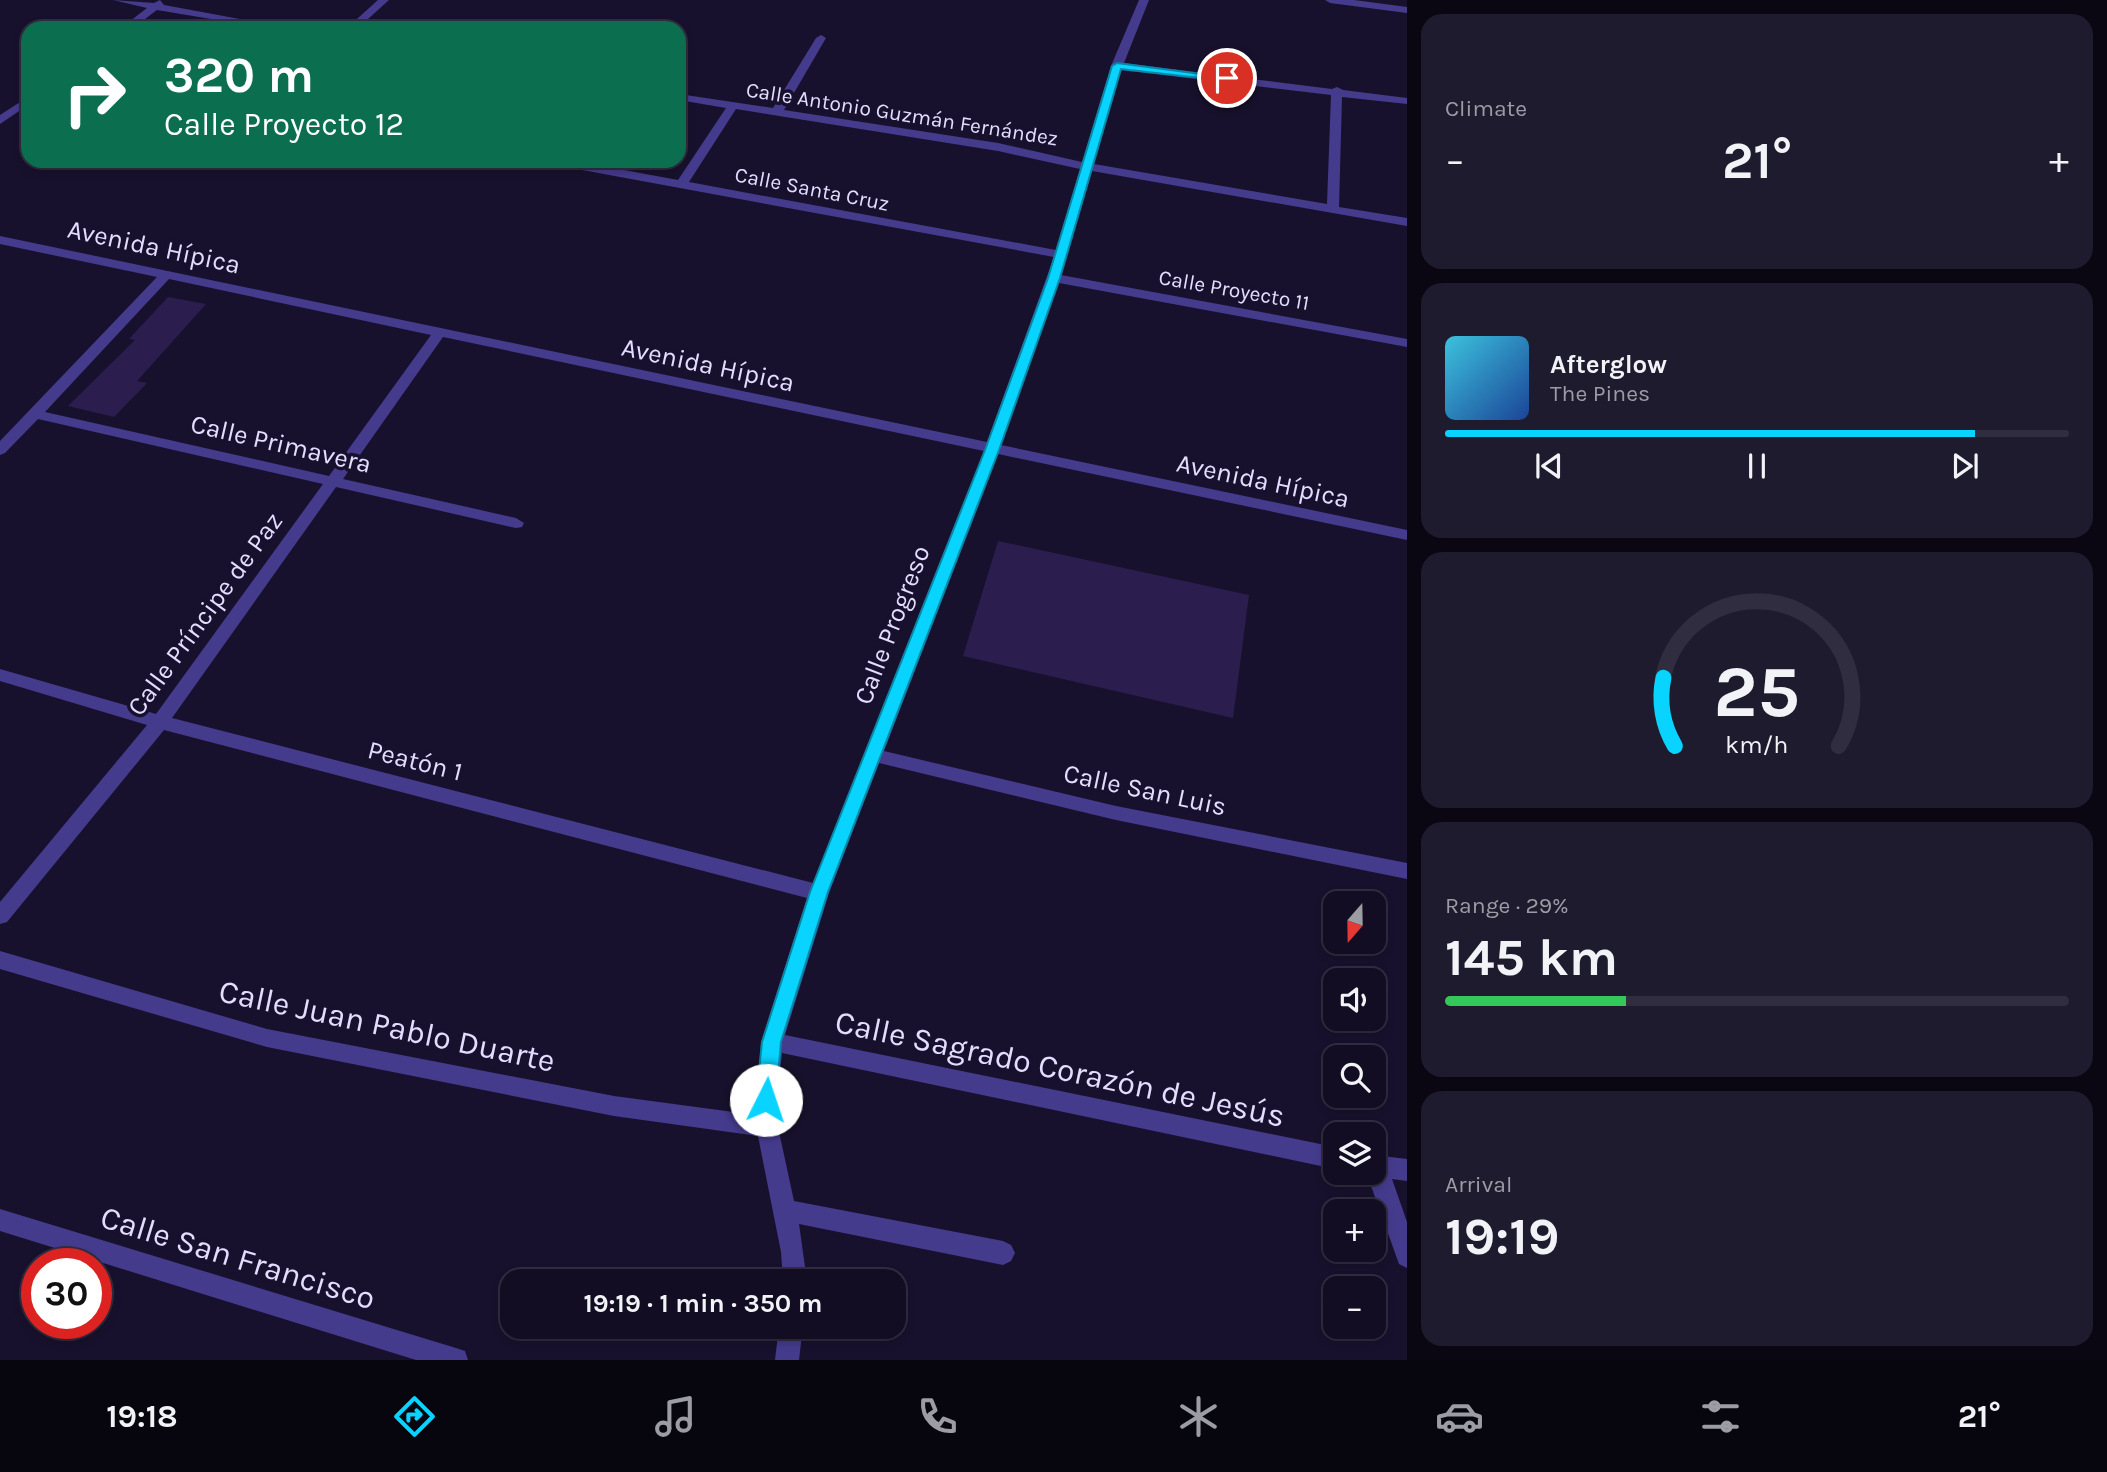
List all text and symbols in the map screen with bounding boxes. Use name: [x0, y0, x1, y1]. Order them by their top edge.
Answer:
text: 320 m: [164, 47, 314, 104]
pin: [1197, 48, 1257, 108]
icon: right: [49, 49, 140, 140]
icon: arrive: [1208, 59, 1246, 97]
street label: Calle Antonio Guzmán Fernández: [744, 77, 1060, 151]
text: Climate: [1445, 95, 1527, 122]
text: Calle Proyecto 12: [164, 106, 404, 143]
text: 21°: [1722, 130, 1792, 191]
text: −: [1445, 138, 1465, 183]
text: +: [2049, 138, 2069, 183]
street label: Calle Santa Cruz: [733, 162, 891, 216]
street label: Avenida Hípica: [65, 214, 243, 280]
street label: Calle Proyecto 11: [1157, 265, 1311, 315]
street label: Avenida Hípica: [619, 332, 797, 398]
text: Afterglow: [1550, 349, 1667, 380]
text: The Pines: [1550, 380, 1650, 407]
street label: Calle Primavera: [188, 408, 374, 480]
icon: previous: [1530, 447, 1568, 485]
icon: pause: [1738, 447, 1776, 485]
icon: next: [1946, 447, 1984, 485]
street label: Avenida Hípica: [1174, 448, 1352, 514]
street label: Calle Príncipe de Paz: [121, 506, 289, 722]
street label: Calle Progreso: [847, 541, 937, 709]
text: 25: [1714, 649, 1800, 734]
text: km/h: [1725, 730, 1789, 759]
street label: Peatón 1: [364, 734, 466, 788]
street label: Calle San Luis: [1061, 758, 1229, 822]
north arrow: [1323, 891, 1386, 954]
map controls: [1323, 891, 1386, 1339]
text: Range · 29%: [1445, 892, 1569, 919]
text: 145 km: [1445, 927, 1618, 988]
button: sound: [1323, 968, 1386, 1031]
street label: Calle Juan Pablo Duarte: [216, 972, 558, 1080]
street label: Calle Sagrado Corazón de Jesús: [832, 1003, 1288, 1135]
button: search: [1323, 1045, 1386, 1108]
position arrow: [729, 1063, 803, 1137]
button: layers: [1323, 1122, 1386, 1185]
text: Arrival: [1445, 1171, 1512, 1198]
street label: Calle San Francisco: [96, 1199, 380, 1317]
button: +: [1323, 1199, 1386, 1262]
text: 19:19: [1445, 1206, 1560, 1267]
speed limit sign: 30: [21, 1248, 112, 1339]
button: −: [1323, 1276, 1386, 1339]
text: 19:19 · 1 min · 350 m: [583, 1288, 823, 1319]
icon: directions: [390, 1392, 439, 1441]
icon: music: [651, 1392, 700, 1441]
icon: phone: [913, 1392, 962, 1441]
icon: climate: [1174, 1392, 1223, 1441]
icon: car: [1435, 1392, 1484, 1441]
icon: filters: [1696, 1392, 1745, 1441]
text: 19:18: [106, 1398, 178, 1435]
text: 21°: [1958, 1398, 2001, 1435]

